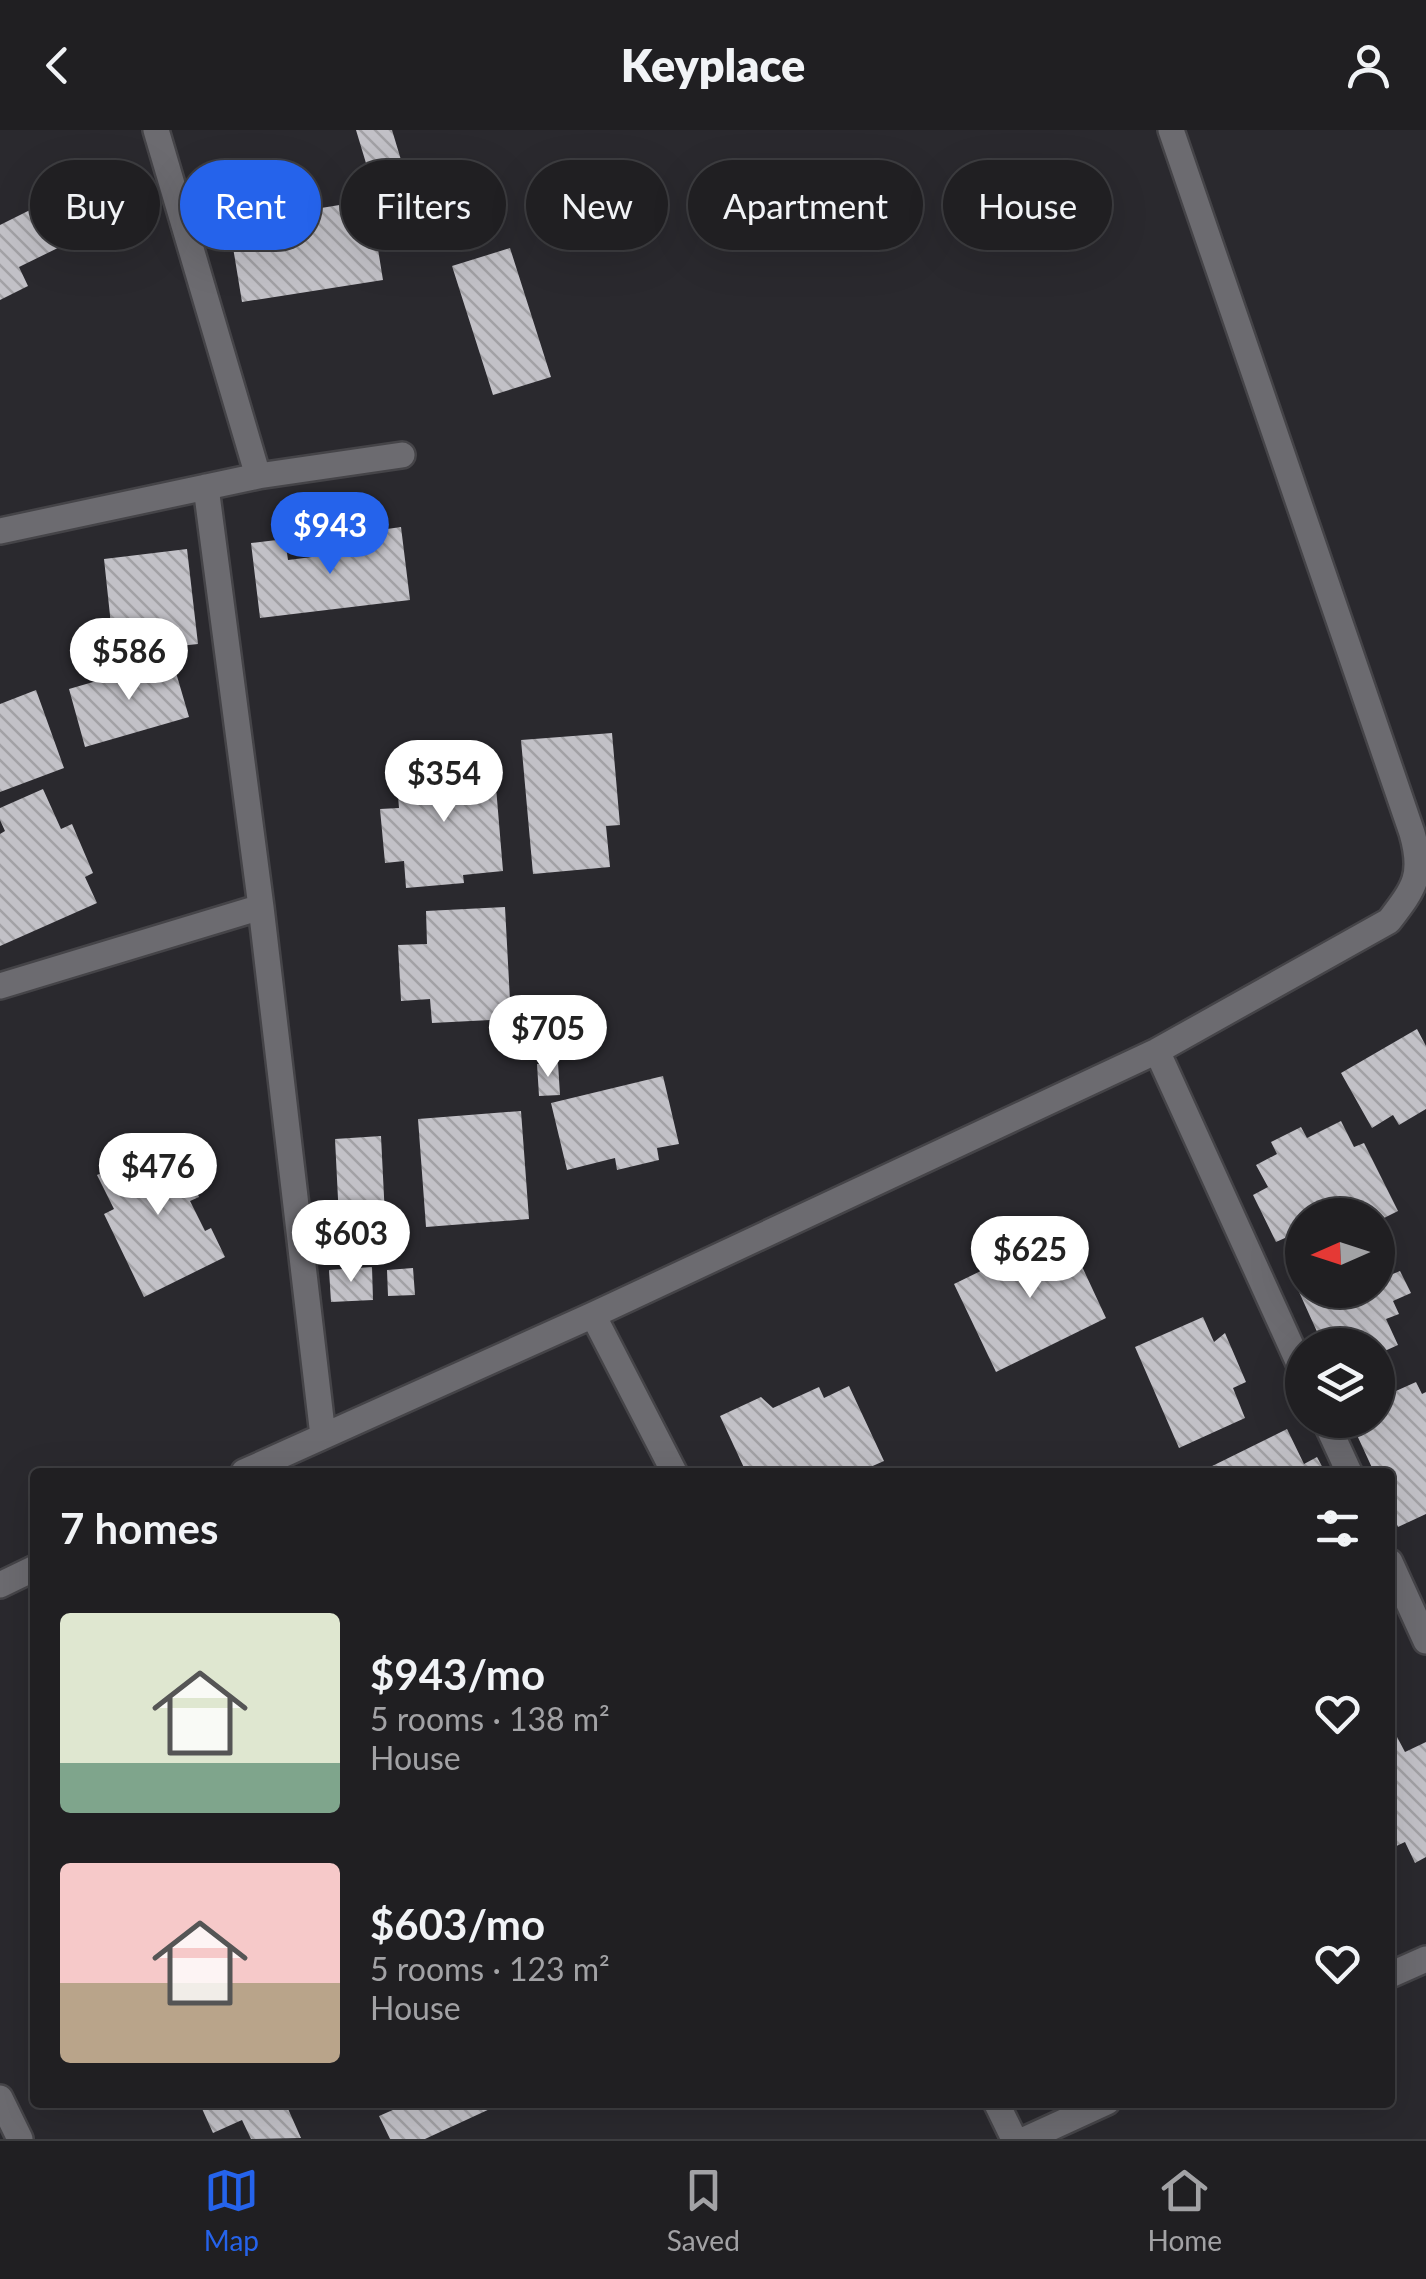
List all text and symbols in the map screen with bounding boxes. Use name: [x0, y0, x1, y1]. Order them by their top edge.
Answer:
icon: back: [30, 38, 85, 93]
text: Keyplace: [621, 38, 805, 92]
icon: person: [1341, 38, 1396, 93]
chip: Buy: [30, 160, 160, 250]
chip: Rent: [180, 160, 321, 250]
chip: Filters: [341, 160, 506, 250]
chip: New: [526, 160, 668, 250]
chip: Apartment: [688, 160, 923, 250]
chip: House: [943, 160, 1112, 250]
pin: $943: [271, 492, 389, 577]
text: $943: [293, 505, 367, 544]
pin: $586: [70, 618, 188, 703]
text: $586: [92, 631, 166, 670]
pin: $354: [385, 740, 503, 825]
text: $354: [407, 753, 481, 792]
pin: $705: [489, 995, 607, 1080]
text: $705: [511, 1008, 585, 1047]
pin: $476: [99, 1133, 217, 1218]
text: $476: [121, 1146, 195, 1185]
north arrow: [1285, 1198, 1395, 1308]
map controls: [1285, 1198, 1395, 1438]
pin: $603: [292, 1200, 410, 1285]
text: $603: [314, 1213, 388, 1252]
pin: $625: [971, 1216, 1089, 1301]
text: $625: [993, 1229, 1067, 1268]
button: layers: [1285, 1328, 1395, 1438]
icon: filters: [1310, 1501, 1365, 1556]
text: 7 homes: [60, 1503, 218, 1553]
text: $943/mo: [370, 1649, 545, 1699]
icon: home: [140, 1653, 260, 1773]
icon: heart: [1310, 1686, 1365, 1741]
text: 5 rooms · 138 m²: [370, 1699, 610, 1738]
text: House: [370, 1738, 461, 1777]
text: $603/mo: [370, 1899, 545, 1949]
icon: home: [140, 1903, 260, 2023]
icon: heart: [1310, 1936, 1365, 1991]
text: 5 rooms · 123 m²: [370, 1949, 610, 1988]
text: House: [370, 1988, 461, 2027]
tab: Map: [204, 2163, 259, 2257]
tab: Saved: [667, 2163, 740, 2257]
tab: Home: [1148, 2163, 1222, 2257]

